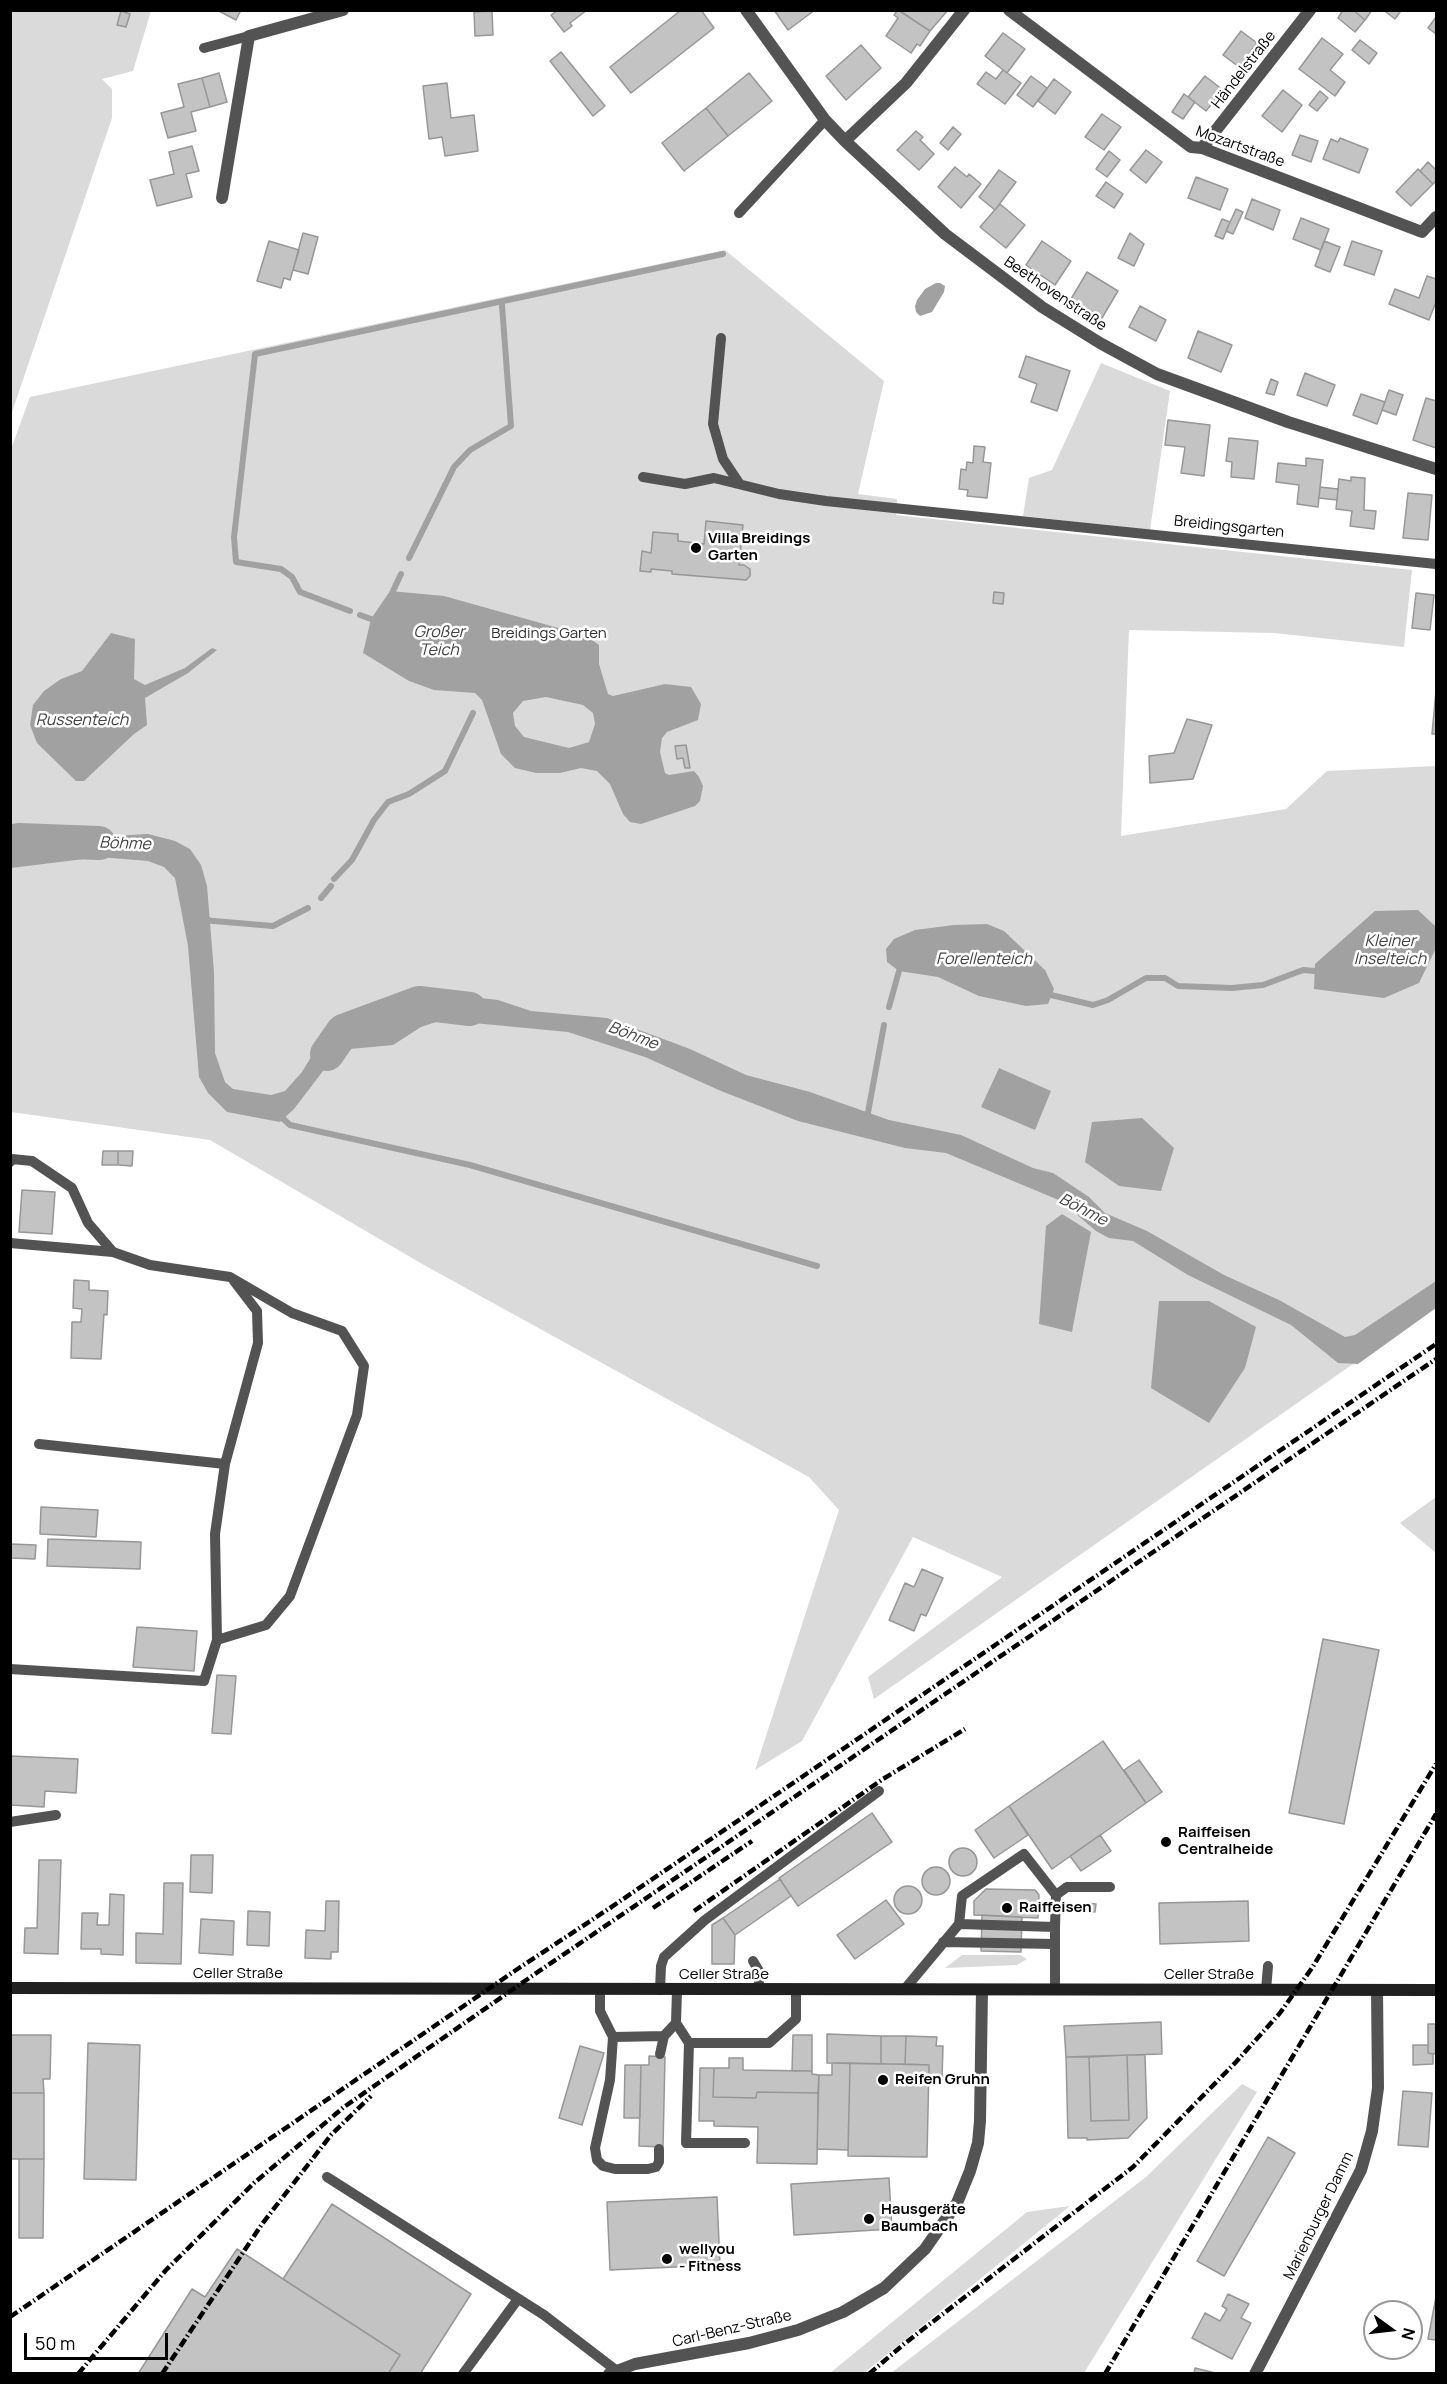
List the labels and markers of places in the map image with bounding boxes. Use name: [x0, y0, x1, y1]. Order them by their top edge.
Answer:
place label: Villa Breidings Garten: [708, 530, 810, 565]
marker: Villa Breidings Garten: [689, 541, 703, 555]
place label: Raiffeisen Centralheide: [1178, 1824, 1273, 1859]
marker: Raiffeisen Centralheide: [1159, 1835, 1173, 1849]
place label: Raiffeisen: [1019, 1899, 1092, 1917]
marker: Raiffeisen: [1000, 1901, 1014, 1915]
place label: Reifen Gruhn: [895, 2071, 990, 2089]
marker: Reifen Gruhn: [876, 2073, 890, 2087]
place label: Hausgeräte Baumbach: [881, 2201, 966, 2236]
marker: Hausgeräte Baumbach: [862, 2212, 876, 2226]
place label: wellyou - Fitness: [679, 2241, 741, 2276]
marker: wellyou - Fitness: [660, 2252, 674, 2266]

